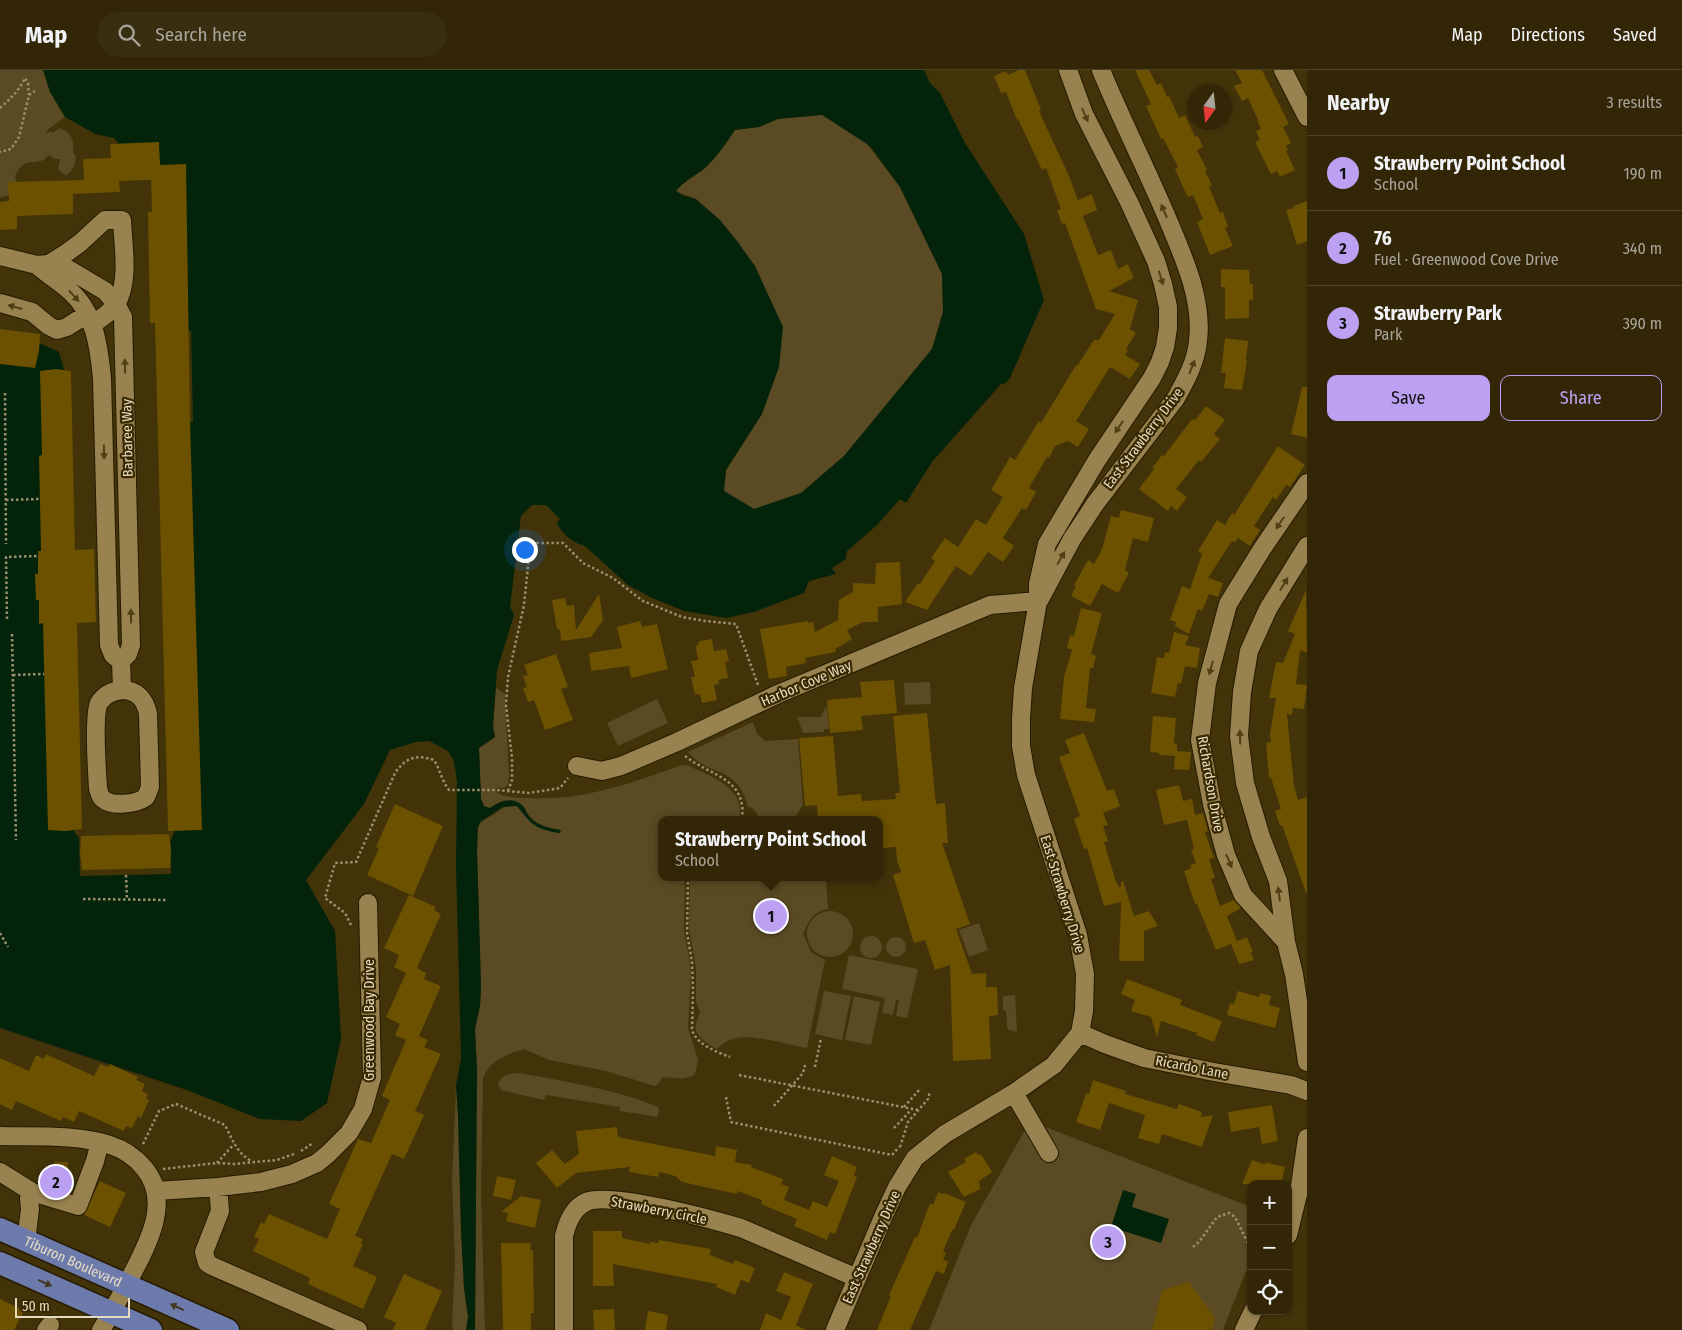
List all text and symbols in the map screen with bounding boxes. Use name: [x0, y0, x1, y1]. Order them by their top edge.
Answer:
search box: [97, 12, 447, 57]
text: Map: [25, 21, 67, 49]
icon: search: [115, 21, 143, 49]
text: Search here: [155, 23, 247, 46]
text: Map: [1451, 24, 1483, 46]
text: Directions: [1511, 24, 1585, 46]
text: Saved: [1613, 24, 1657, 46]
north arrow: [1187, 85, 1232, 130]
text: Nearby: [1327, 90, 1389, 116]
text: 3 results: [1606, 93, 1662, 112]
one-way arrow: [1082, 108, 1090, 122]
text: Strawberry Point School: [1374, 152, 1565, 175]
text: 1: [1340, 164, 1346, 183]
text: 190 m: [1624, 164, 1662, 183]
text: School: [1374, 175, 1418, 194]
one-way arrow: [1160, 204, 1168, 218]
text: 76: [1374, 227, 1392, 250]
text: 2: [1339, 239, 1347, 258]
text: 340 m: [1623, 239, 1662, 258]
text: Fuel · Greenwood Cove Drive: [1374, 250, 1559, 269]
one-way arrow: [1158, 271, 1166, 286]
one-way arrow: [68, 290, 80, 302]
text: Strawberry Park: [1374, 302, 1502, 325]
one-way arrow: [7, 303, 22, 311]
text: 3: [1339, 314, 1347, 333]
text: 390 m: [1623, 314, 1662, 333]
text: Park: [1374, 325, 1402, 344]
one-way arrow: [121, 358, 129, 374]
one-way arrow: [1188, 360, 1196, 374]
button: Save: [1327, 375, 1490, 421]
button: Share: [1500, 375, 1662, 421]
street label: East Strawberry Drive: [1100, 384, 1187, 492]
street label: Barbaree Way: [118, 398, 137, 477]
one-way arrow: [1114, 420, 1124, 434]
one-way arrow: [100, 444, 108, 460]
one-way arrow: [1275, 516, 1285, 530]
your location: [512, 537, 538, 563]
one-way arrow: [1057, 552, 1066, 565]
one-way arrow: [1279, 577, 1288, 590]
one-way arrow: [127, 608, 135, 624]
street label: Harbor Cove Way: [758, 656, 855, 710]
one-way arrow: [1206, 661, 1214, 676]
one-way arrow: [1236, 729, 1244, 745]
street label: Richardson Drive: [1194, 735, 1227, 833]
popup: [658, 816, 883, 881]
text: Strawberry Point School: [675, 828, 866, 851]
street label: East Strawberry Drive: [1037, 833, 1089, 955]
text: School: [675, 851, 719, 870]
one-way arrow: [1225, 854, 1233, 868]
one-way arrow: [1275, 886, 1283, 902]
pin: 1: [755, 897, 787, 935]
street label: Greenwood Bay Drive: [361, 959, 378, 1081]
street label: Ricardo Lane: [1154, 1052, 1230, 1083]
pin: 2: [40, 1163, 72, 1201]
map controls: [1247, 1180, 1292, 1315]
button: +: [1247, 1180, 1292, 1225]
street label: East Strawberry Drive: [839, 1188, 904, 1307]
street label: Strawberry Circle: [610, 1193, 708, 1228]
pin: 3: [1092, 1223, 1124, 1261]
button: −: [1247, 1225, 1292, 1270]
street label: Tiburon Boulevard: [21, 1233, 124, 1291]
button: locate: [1247, 1270, 1292, 1315]
one-way arrow: [38, 1279, 52, 1287]
scale bar: [15, 1295, 130, 1318]
text: 50 m: [22, 1298, 50, 1315]
one-way arrow: [170, 1303, 184, 1311]

